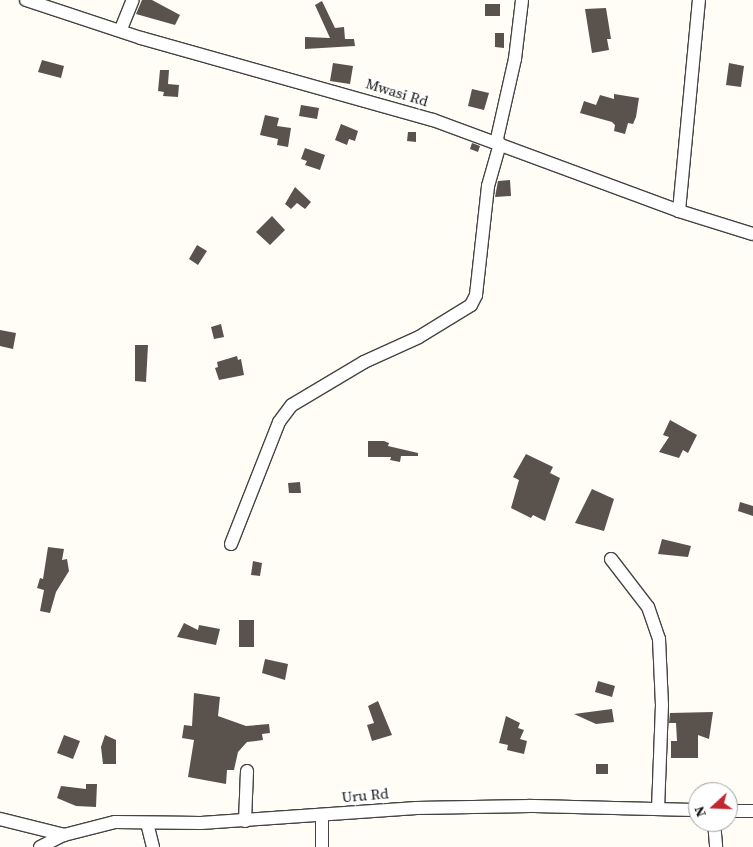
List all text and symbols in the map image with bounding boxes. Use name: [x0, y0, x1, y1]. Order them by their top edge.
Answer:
street label: Mwasi Rd: [364, 74, 430, 110]
north arrow: [688, 782, 738, 832]
street label: Uru Rd: [341, 784, 389, 806]
text: N: [689, 804, 711, 820]

